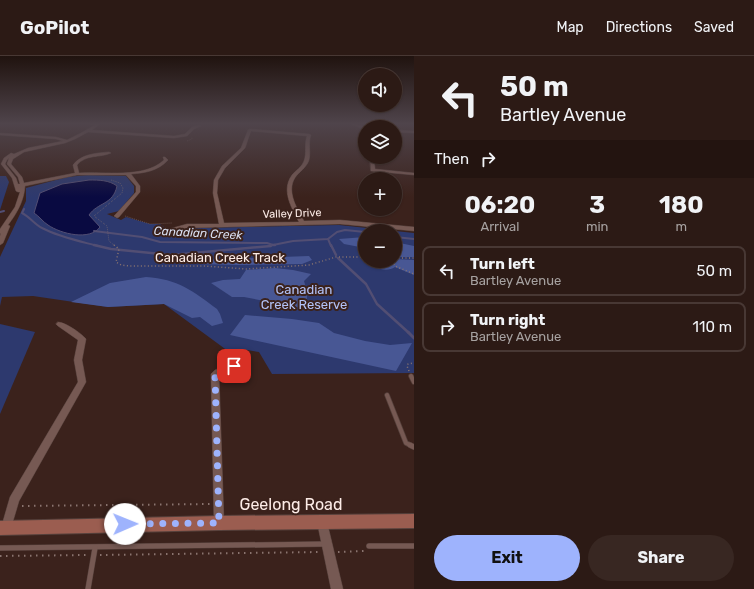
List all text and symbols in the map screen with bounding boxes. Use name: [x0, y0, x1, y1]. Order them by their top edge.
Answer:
text: GoPilot: [20, 16, 89, 39]
text: Map: [557, 19, 584, 36]
text: Directions: [606, 19, 672, 36]
text: Saved: [694, 19, 734, 36]
map controls: [358, 68, 402, 268]
button: sound: [358, 68, 402, 112]
text: 50 m: [500, 70, 569, 103]
icon: left: [434, 72, 486, 124]
text: Bartley Avenue: [500, 104, 626, 126]
button: layers: [358, 120, 402, 164]
icon: right: [477, 148, 499, 170]
text: Then: [434, 150, 469, 168]
button: +: [358, 172, 402, 216]
text: 06:20: [465, 191, 535, 219]
text: 3: [589, 191, 605, 219]
text: 180: [659, 191, 703, 219]
street label: Valley Drive: [262, 206, 322, 221]
text: Arrival: [480, 219, 519, 234]
text: min: [586, 219, 608, 234]
text: m: [675, 219, 687, 234]
water label: Canadian Creek: [153, 224, 243, 242]
button: −: [358, 224, 402, 268]
street label: Canadian Creek Track: [155, 250, 285, 265]
text: Turn left: [470, 255, 535, 273]
icon: left: [436, 260, 458, 282]
text: 50 m: [697, 262, 732, 280]
text: Bartley Avenue: [470, 273, 561, 288]
park label: Canadian Creek Reserve: [261, 282, 347, 312]
text: Turn right: [470, 311, 545, 329]
icon: right: [436, 316, 458, 338]
text: 110 m: [693, 318, 732, 336]
text: Bartley Avenue: [470, 329, 561, 344]
pin: [217, 349, 251, 383]
icon: arrive: [223, 355, 245, 377]
street label: Geelong Road: [240, 495, 342, 514]
position arrow: [104, 503, 146, 545]
button: Exit: [434, 535, 580, 581]
button: Share: [588, 535, 734, 581]

